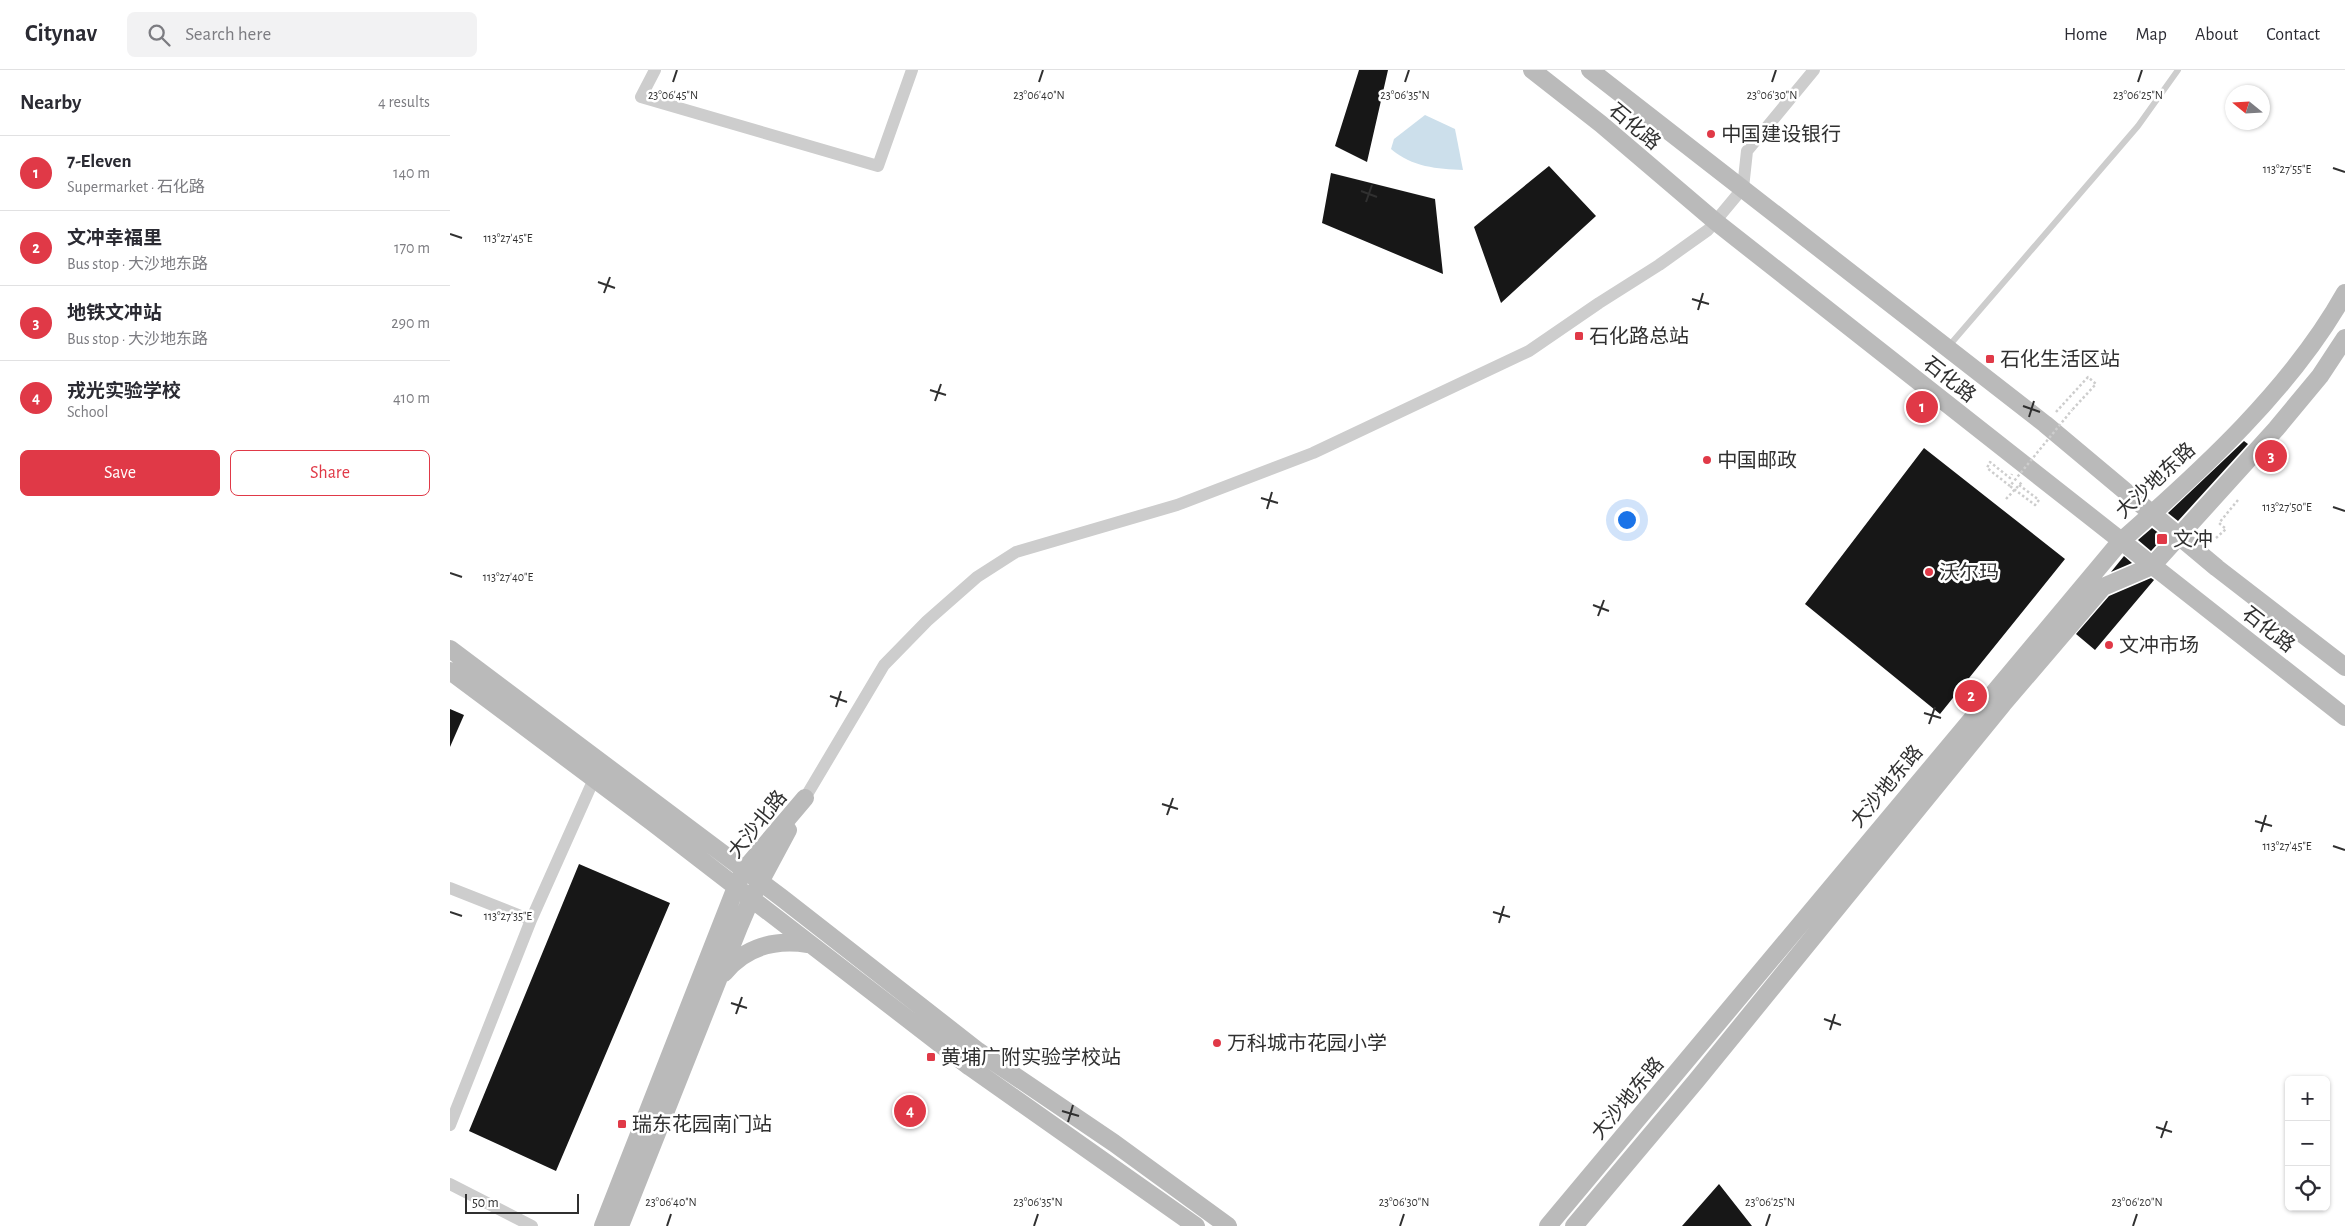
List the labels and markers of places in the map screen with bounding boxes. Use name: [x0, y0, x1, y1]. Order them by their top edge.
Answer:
place label: 中国建设银行: [1721, 124, 1841, 145]
marker: 中国建设银行: [1705, 128, 1717, 140]
place label: 石化路总站: [1589, 325, 1689, 347]
marker: 石化路总站: [1573, 330, 1585, 342]
place label: 石化生活区站: [2000, 348, 2120, 370]
marker: 石化生活区站: [1984, 353, 1996, 365]
pin: 1: [1906, 388, 1938, 426]
pin: 3: [2255, 437, 2287, 475]
place label: 中国邮政: [1717, 450, 1797, 471]
marker: 中国邮政: [1701, 454, 1713, 466]
place label: 文冲: [2173, 529, 2213, 550]
marker: 文冲: [2155, 532, 2169, 546]
place label: 沃尔玛: [1939, 562, 1999, 583]
marker: 沃尔玛: [1923, 566, 1935, 578]
place label: 文冲市场: [2119, 635, 2199, 656]
marker: 文冲市场: [2103, 639, 2115, 651]
pin: 2: [1955, 677, 1987, 715]
place label: 万科城市花园小学: [1227, 1032, 1387, 1054]
marker: 万科城市花园小学: [1211, 1037, 1223, 1049]
place label: 黄埔广附实验学校站: [941, 1047, 1121, 1068]
marker: 黄埔广附实验学校站: [925, 1051, 937, 1063]
pin: 4: [894, 1092, 926, 1130]
place label: 瑞东花园南门站: [632, 1114, 772, 1135]
marker: 瑞东花园南门站: [616, 1118, 628, 1130]

